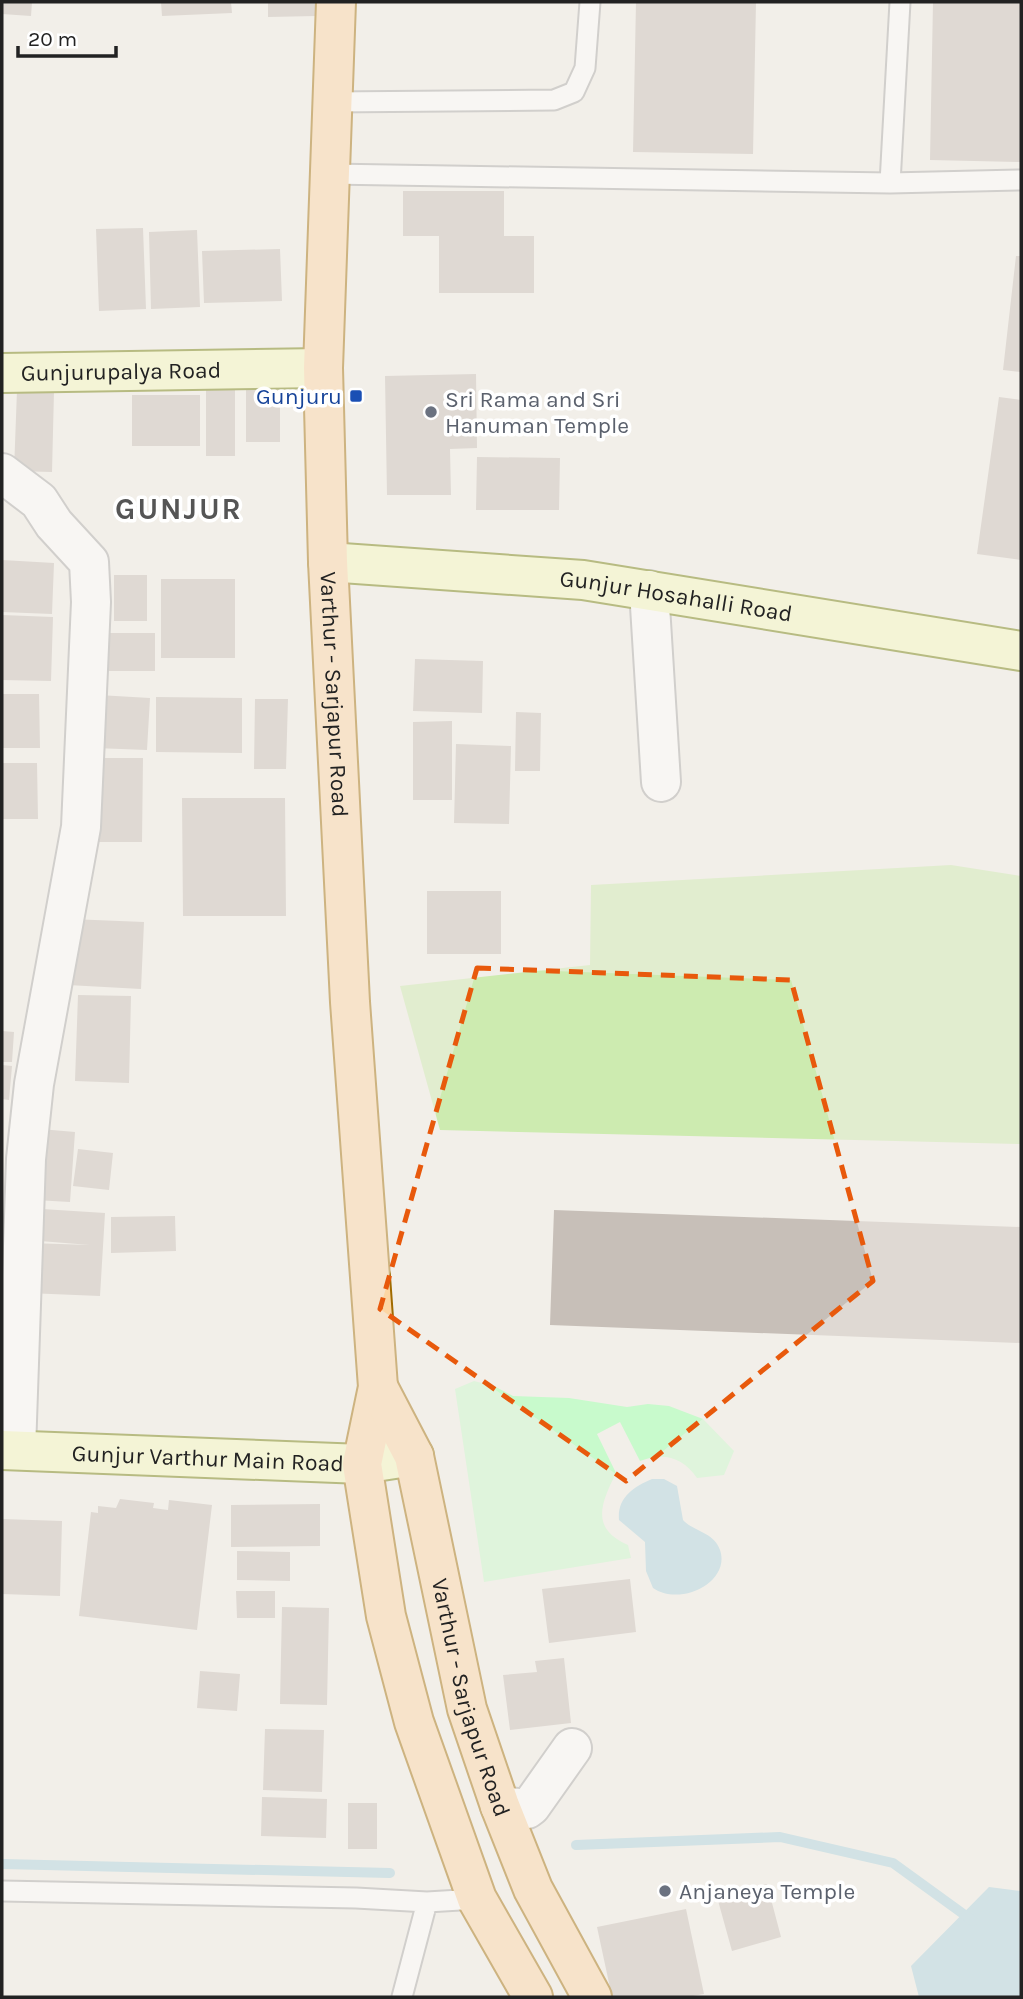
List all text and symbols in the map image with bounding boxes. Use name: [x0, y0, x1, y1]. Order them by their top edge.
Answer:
scale bar: [18, 14, 116, 58]
text: 20 m: [28, 27, 77, 51]
street label: Gunjurupalya Road: [21, 356, 221, 386]
place label: Gunjuru: [256, 383, 342, 410]
place label: Sri Rama and Sri Hanuman Temple: [445, 386, 629, 439]
marker: Gunjuru: [348, 388, 364, 404]
marker: Sri Rama and Sri Hanuman Temple: [423, 404, 439, 420]
district label: GUNJUR: [115, 491, 243, 527]
street label: Gunjur Hosahalli Road: [559, 565, 794, 627]
street label: Varthur - Sarjapur Road: [315, 571, 354, 818]
street label: Gunjur Varthur Main Road: [71, 1439, 344, 1477]
street label: Varthur - Sarjapur Road: [426, 1576, 516, 1820]
place label: Anjaneya Temple: [679, 1878, 855, 1905]
marker: Anjaneya Temple: [657, 1883, 673, 1899]

